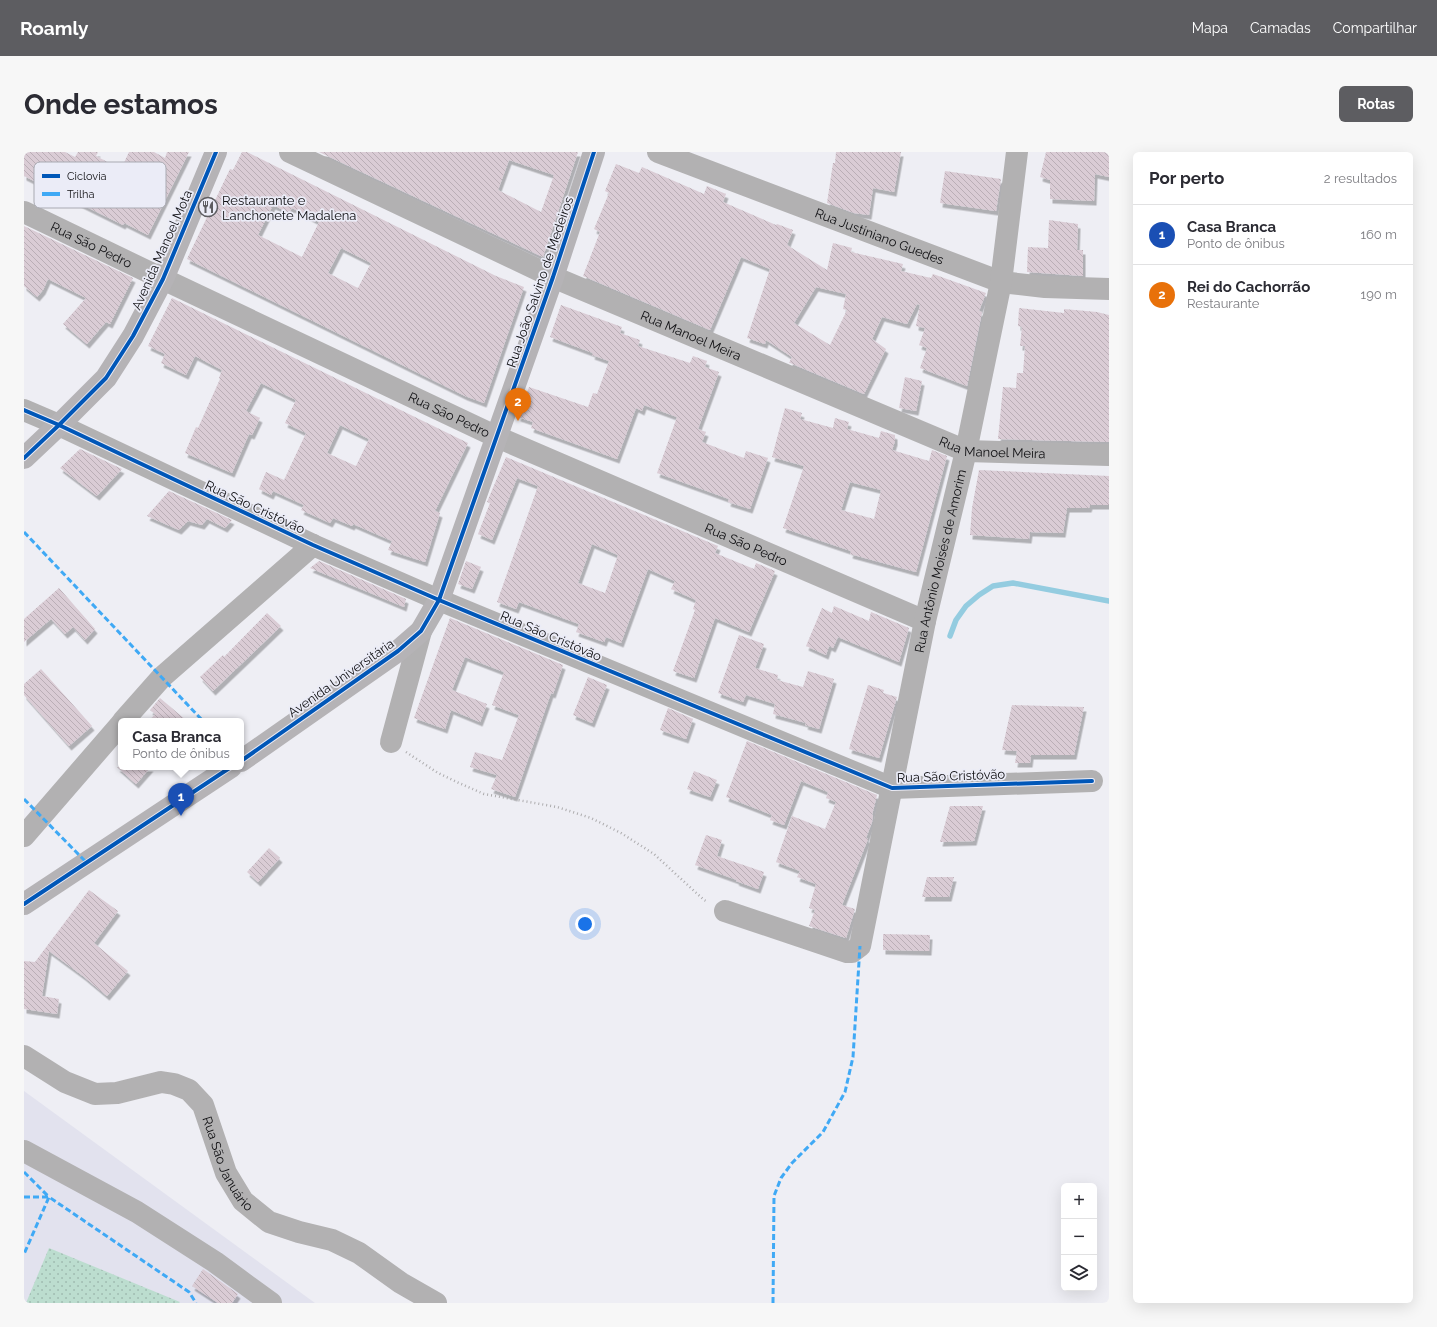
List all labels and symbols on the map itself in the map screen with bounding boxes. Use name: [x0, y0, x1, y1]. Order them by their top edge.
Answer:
legend: [34, 162, 166, 208]
text: Ciclovia: [67, 170, 107, 183]
text: Trilha: [67, 188, 94, 201]
street label: Avenida Manoel Mota: [129, 188, 195, 312]
place label: Restaurante e Lanchonete Madalena: [222, 193, 356, 223]
street label: Rua João Salvino de Medeiros: [504, 195, 576, 369]
restaurant icon: Restaurante e Lanchonete Madalena: [197, 196, 219, 218]
street label: Rua Justiniano Guedes: [813, 205, 946, 267]
street label: Rua São Pedro: [48, 219, 135, 271]
street label: Rua Manoel Meira: [638, 307, 744, 363]
pin: 2: [505, 388, 531, 421]
street label: Rua São Pedro: [406, 389, 493, 440]
street label: Rua Manoel Meira: [937, 433, 1046, 461]
street label: Rua Antônio Moisés de Amorim: [911, 468, 969, 654]
street label: Rua São Cristóvão: [203, 477, 308, 537]
street label: Rua São Pedro: [703, 520, 790, 569]
street label: Rua São Cristóvão: [498, 608, 604, 664]
street label: Avenida Universitária: [285, 636, 397, 720]
street label: Rua São Cristóvão: [897, 767, 1006, 785]
pin: 1: [168, 783, 194, 816]
your location: [575, 914, 595, 934]
street label: Rua São Januário: [200, 1114, 256, 1214]

